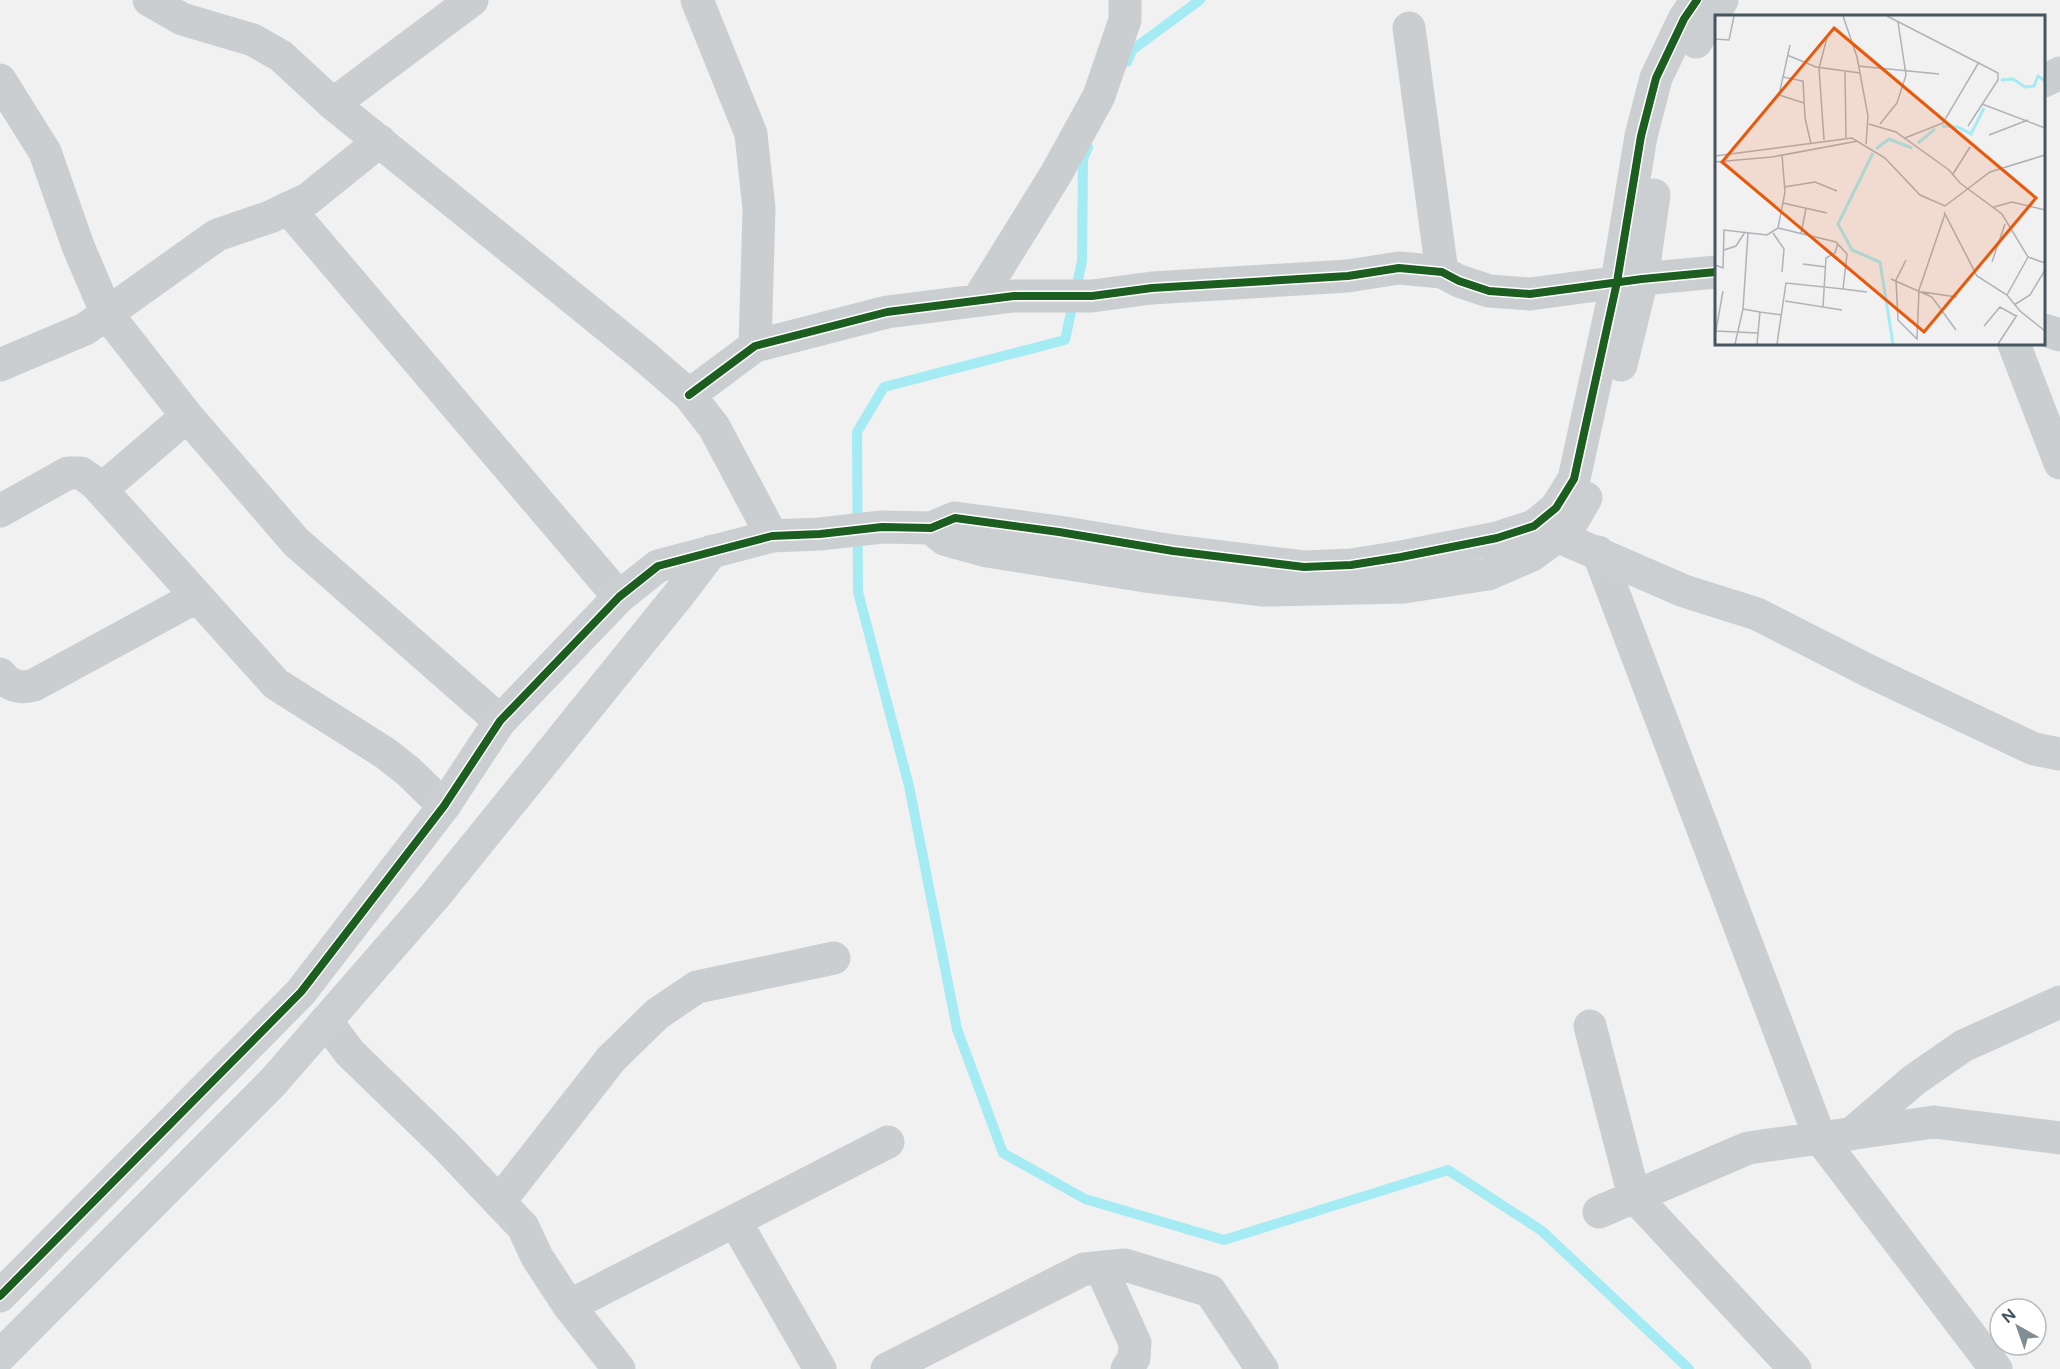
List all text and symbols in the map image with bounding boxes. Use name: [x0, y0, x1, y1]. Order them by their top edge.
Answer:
inset map: [1715, 15, 2045, 345]
north arrow: [1988, 1297, 2048, 1357]
text: N: [1998, 1305, 2020, 1327]

